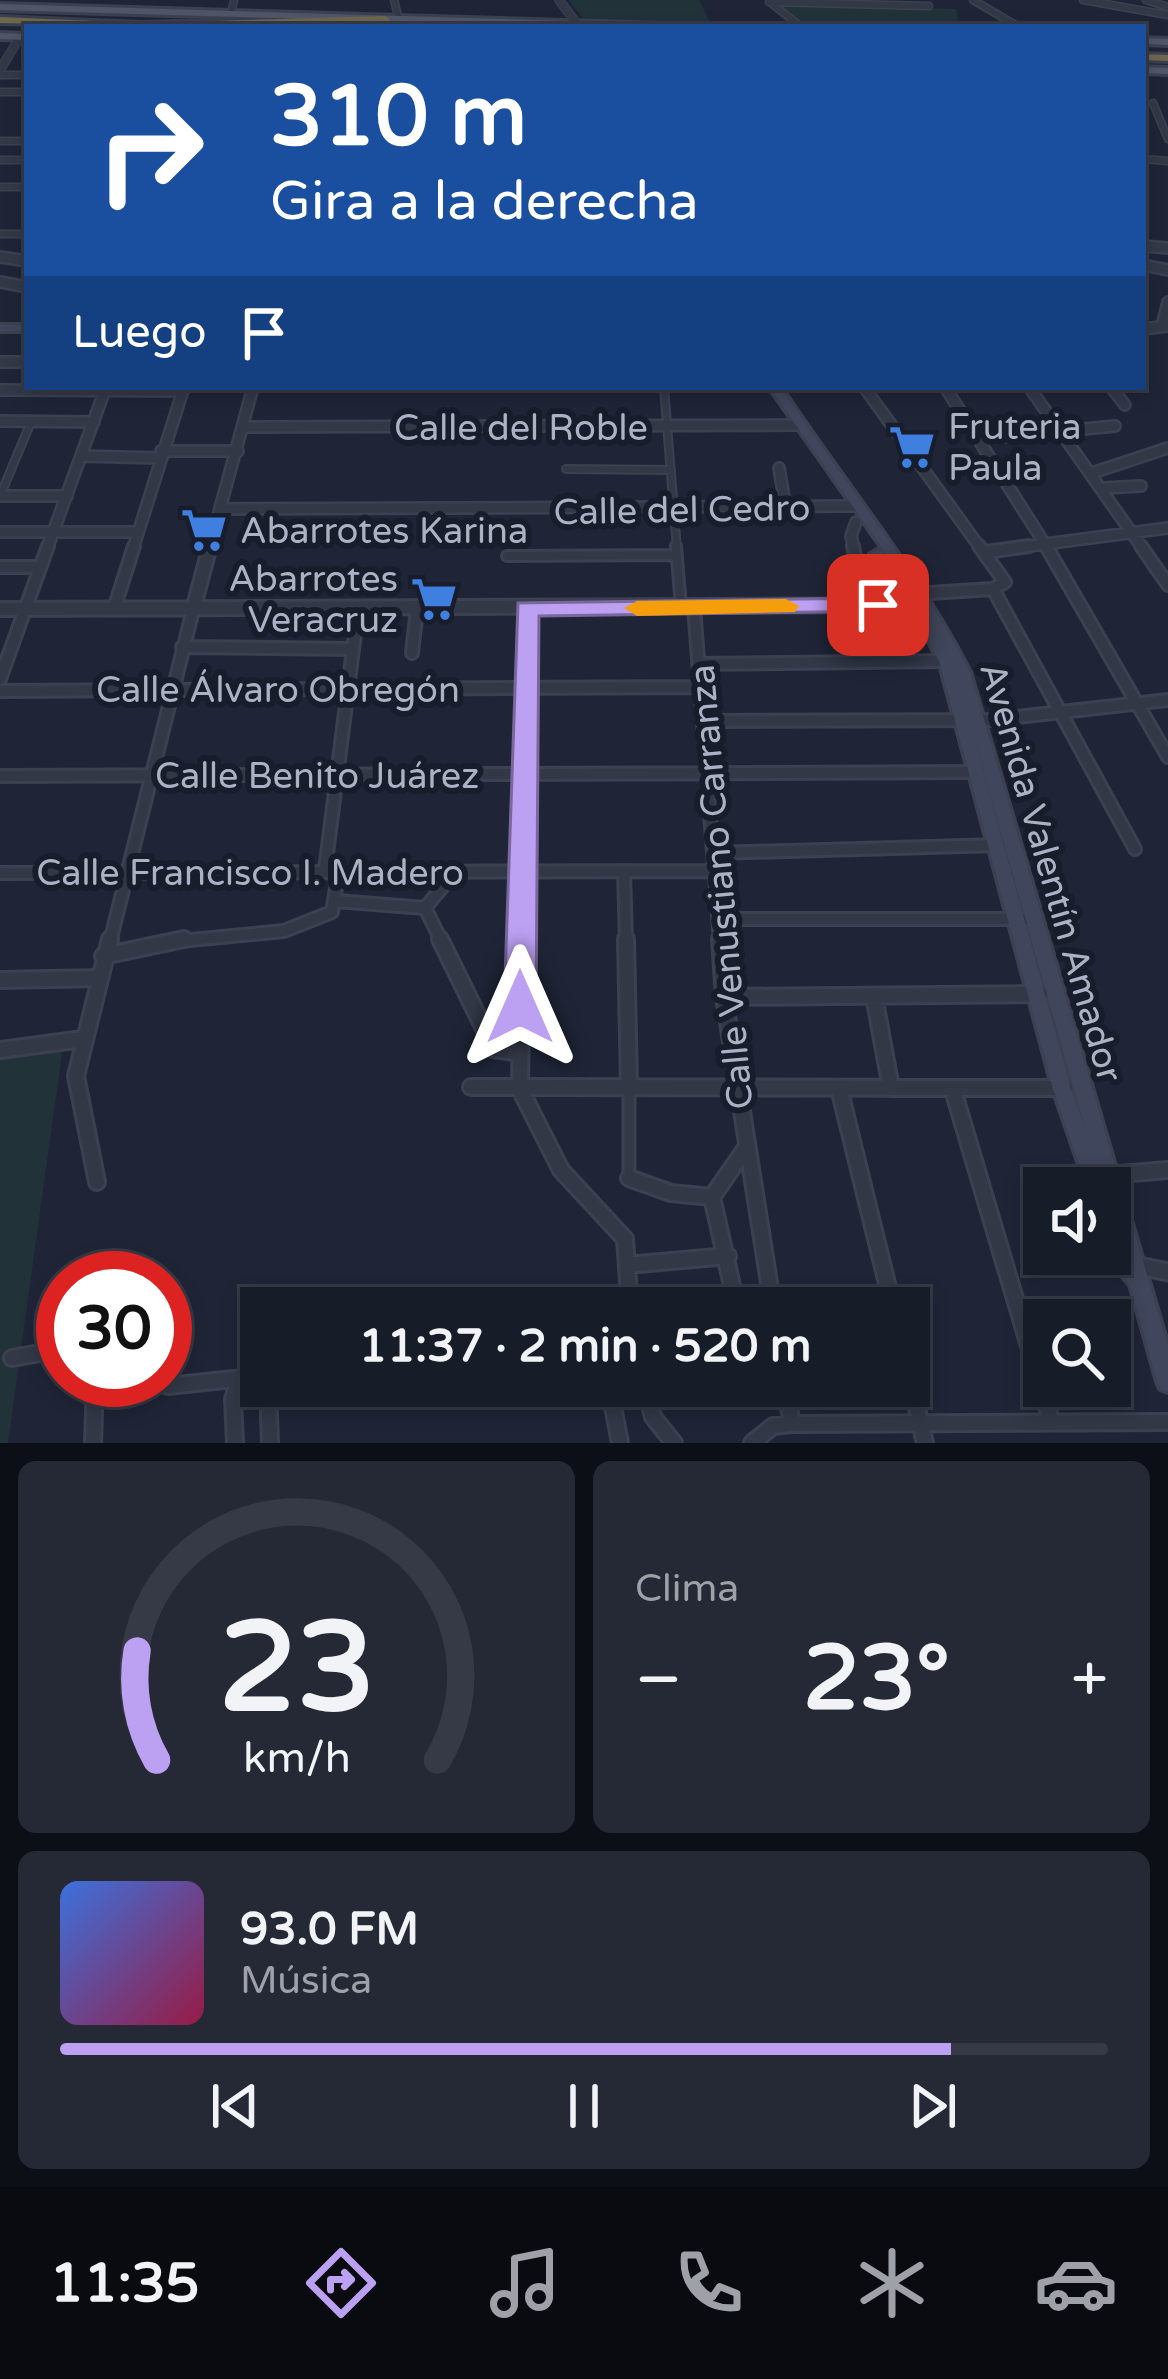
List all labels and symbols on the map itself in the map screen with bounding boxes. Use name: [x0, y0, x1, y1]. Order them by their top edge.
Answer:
place label: Fruteria Paula: [948, 406, 1082, 490]
street label: Calle del Roble: [394, 407, 648, 450]
supermarket icon: Fruteria Paula: [887, 422, 937, 472]
street label: Calle del Cedro: [553, 487, 811, 534]
supermarket icon: Abarrotes Karina: [179, 505, 229, 555]
place label: Abarrotes Karina: [240, 510, 528, 553]
pin: [827, 554, 929, 656]
place label: Abarrotes Veracruz: [228, 558, 398, 642]
supermarket icon: Abarrotes Veracruz: [409, 574, 459, 624]
street label: Avenida Valentín Amador: [970, 658, 1131, 1087]
street label: Calle Venustiano Carranza: [681, 663, 762, 1111]
street label: Calle Álvaro Obregón: [96, 669, 460, 712]
street label: Calle Benito Juárez: [155, 755, 479, 798]
street label: Calle Francisco I. Madero: [36, 852, 464, 895]
position arrow: [457, 944, 583, 1070]
speed limit sign: 30: [36, 1251, 192, 1407]

